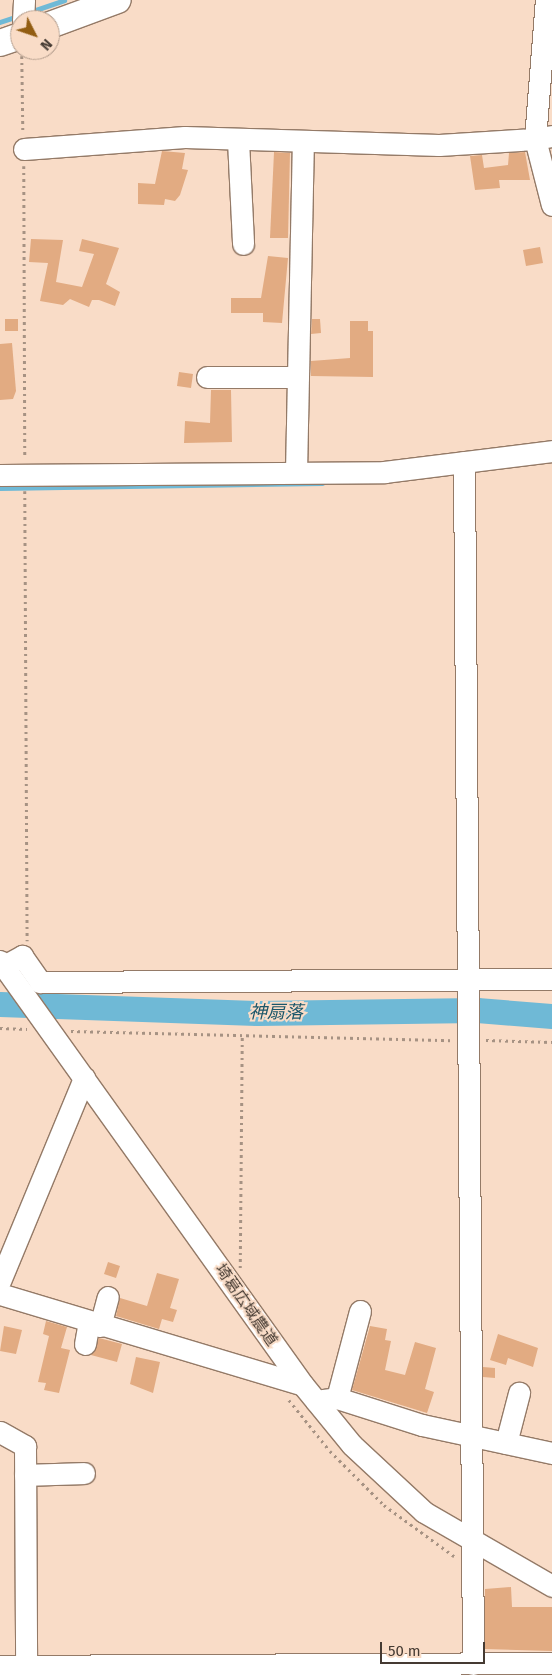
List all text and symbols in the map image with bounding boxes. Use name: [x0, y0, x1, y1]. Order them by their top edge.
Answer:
north arrow: [10, 10, 60, 60]
text: N: [36, 35, 55, 54]
water label: 神扇落: [249, 1001, 303, 1023]
street label: 埼葛広域農道: [211, 1260, 281, 1350]
scale bar: [382, 1632, 487, 1664]
text: 50 m: [388, 1642, 421, 1660]

